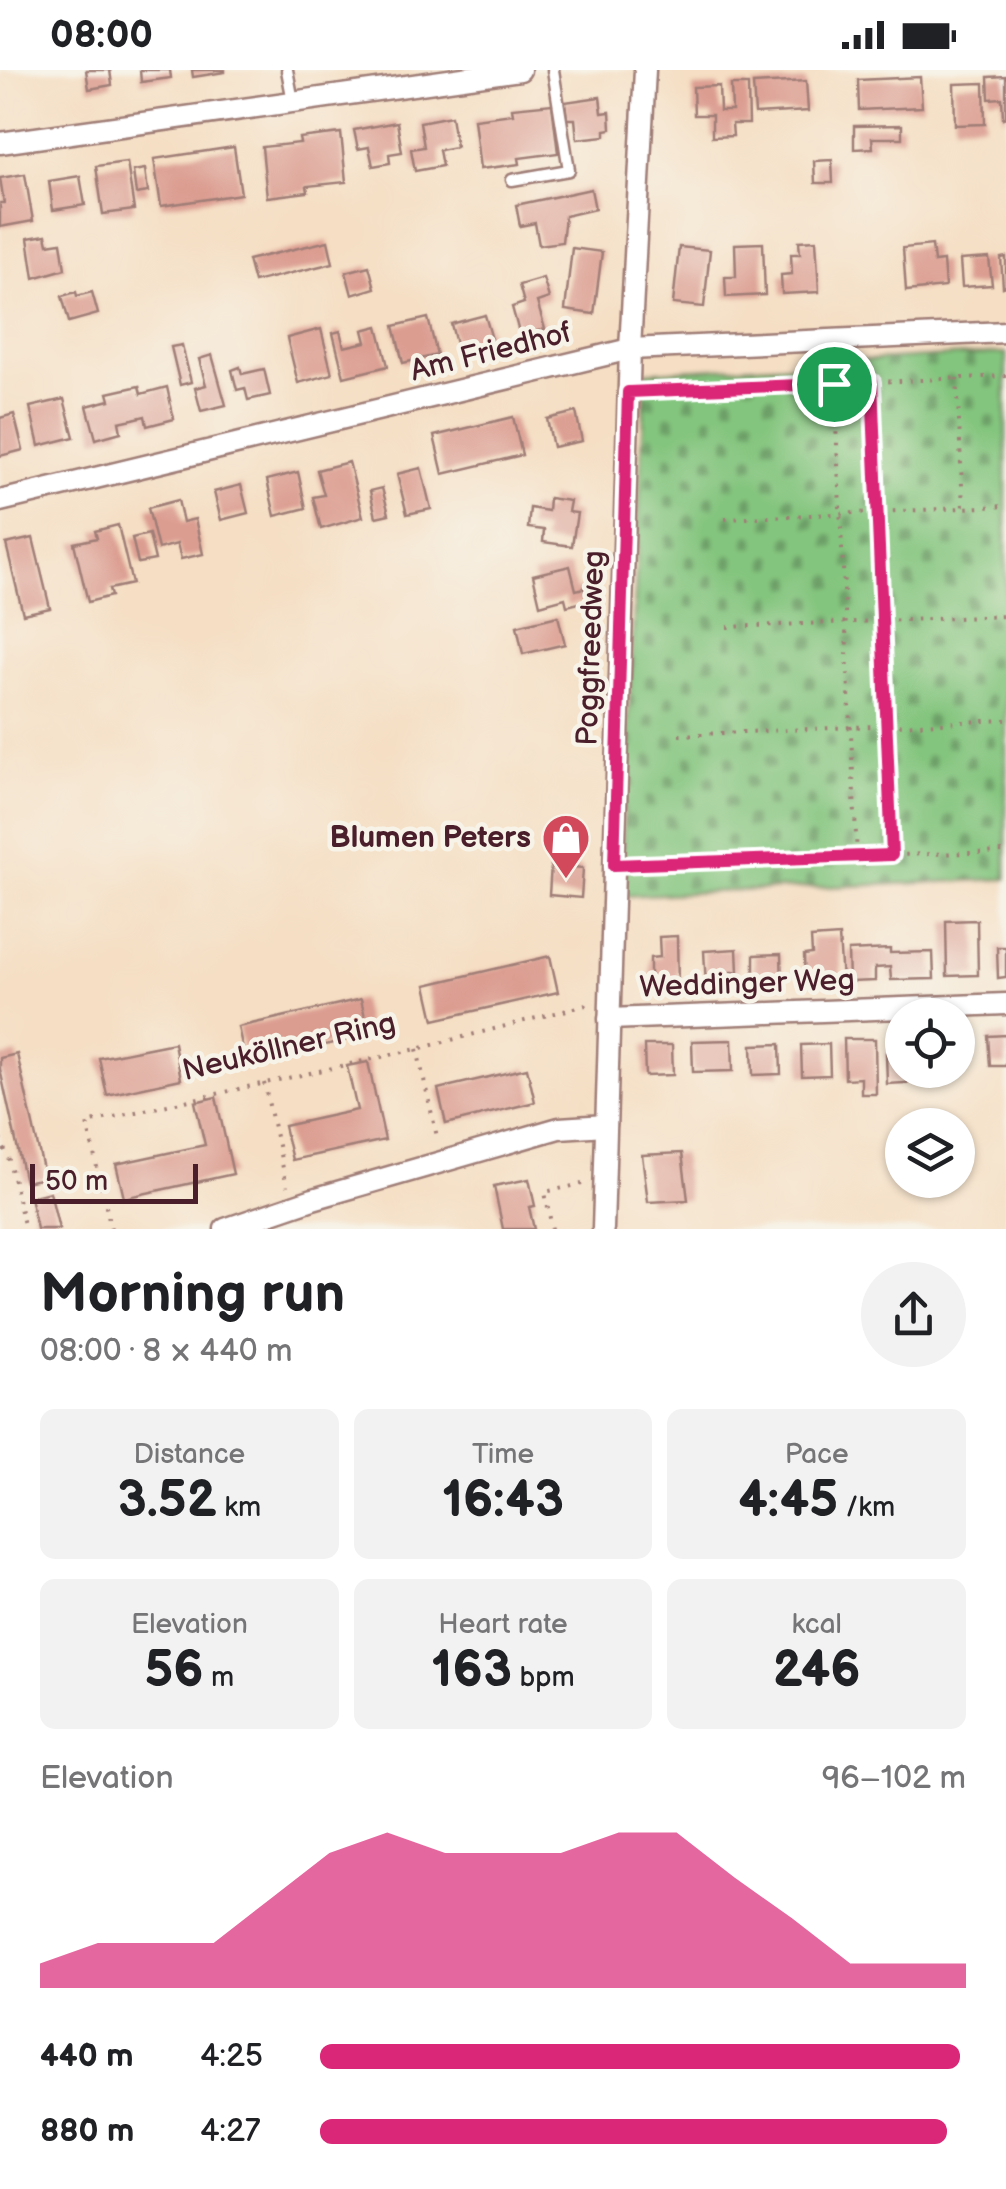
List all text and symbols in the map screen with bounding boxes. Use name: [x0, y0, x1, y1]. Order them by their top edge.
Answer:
text: 08:00: [50, 13, 153, 58]
street label: Am Friedhof: [407, 315, 575, 389]
pin: [792, 342, 877, 427]
icon: arrive: [807, 357, 862, 412]
street label: Poggfreedweg: [570, 550, 612, 746]
shop icon: Blumen Peters: [540, 812, 592, 880]
place label: Blumen Peters: [330, 820, 531, 856]
street label: Weddinger Weg: [639, 962, 855, 1006]
map controls: [885, 998, 975, 1198]
button: locate: [885, 998, 975, 1088]
street label: Neuköllner Ring: [179, 1005, 399, 1089]
button: layers: [885, 1108, 975, 1198]
scale bar: [30, 1159, 198, 1204]
text: 50 m: [45, 1165, 108, 1198]
text: Morning run: [40, 1261, 345, 1328]
button: share: [861, 1262, 966, 1367]
text: 08:00 · 8 × 440 m: [40, 1332, 293, 1371]
text: Distance: [133, 1438, 245, 1471]
text: Time: [472, 1438, 534, 1471]
text: Pace: [785, 1438, 849, 1471]
text: 3.52: [118, 1471, 217, 1531]
text: 16:43: [442, 1471, 564, 1531]
text: 4:45: [738, 1471, 838, 1531]
text: km: [217, 1491, 261, 1524]
text: /km: [838, 1491, 895, 1524]
text: Elevation: [131, 1608, 248, 1641]
text: Heart rate: [438, 1608, 568, 1641]
text: kcal: [792, 1608, 842, 1641]
text: 56: [144, 1641, 204, 1701]
text: 163: [431, 1641, 512, 1701]
text: 246: [773, 1641, 861, 1701]
text: m: [204, 1661, 234, 1694]
text: bpm: [512, 1661, 575, 1694]
text: Elevation: [40, 1759, 173, 1798]
text: 96–102 m: [822, 1759, 966, 1798]
text: 440 m: [40, 2037, 134, 2076]
text: 4:25: [200, 2037, 263, 2076]
text: 880 m: [40, 2112, 134, 2151]
text: 4:27: [200, 2112, 261, 2151]

